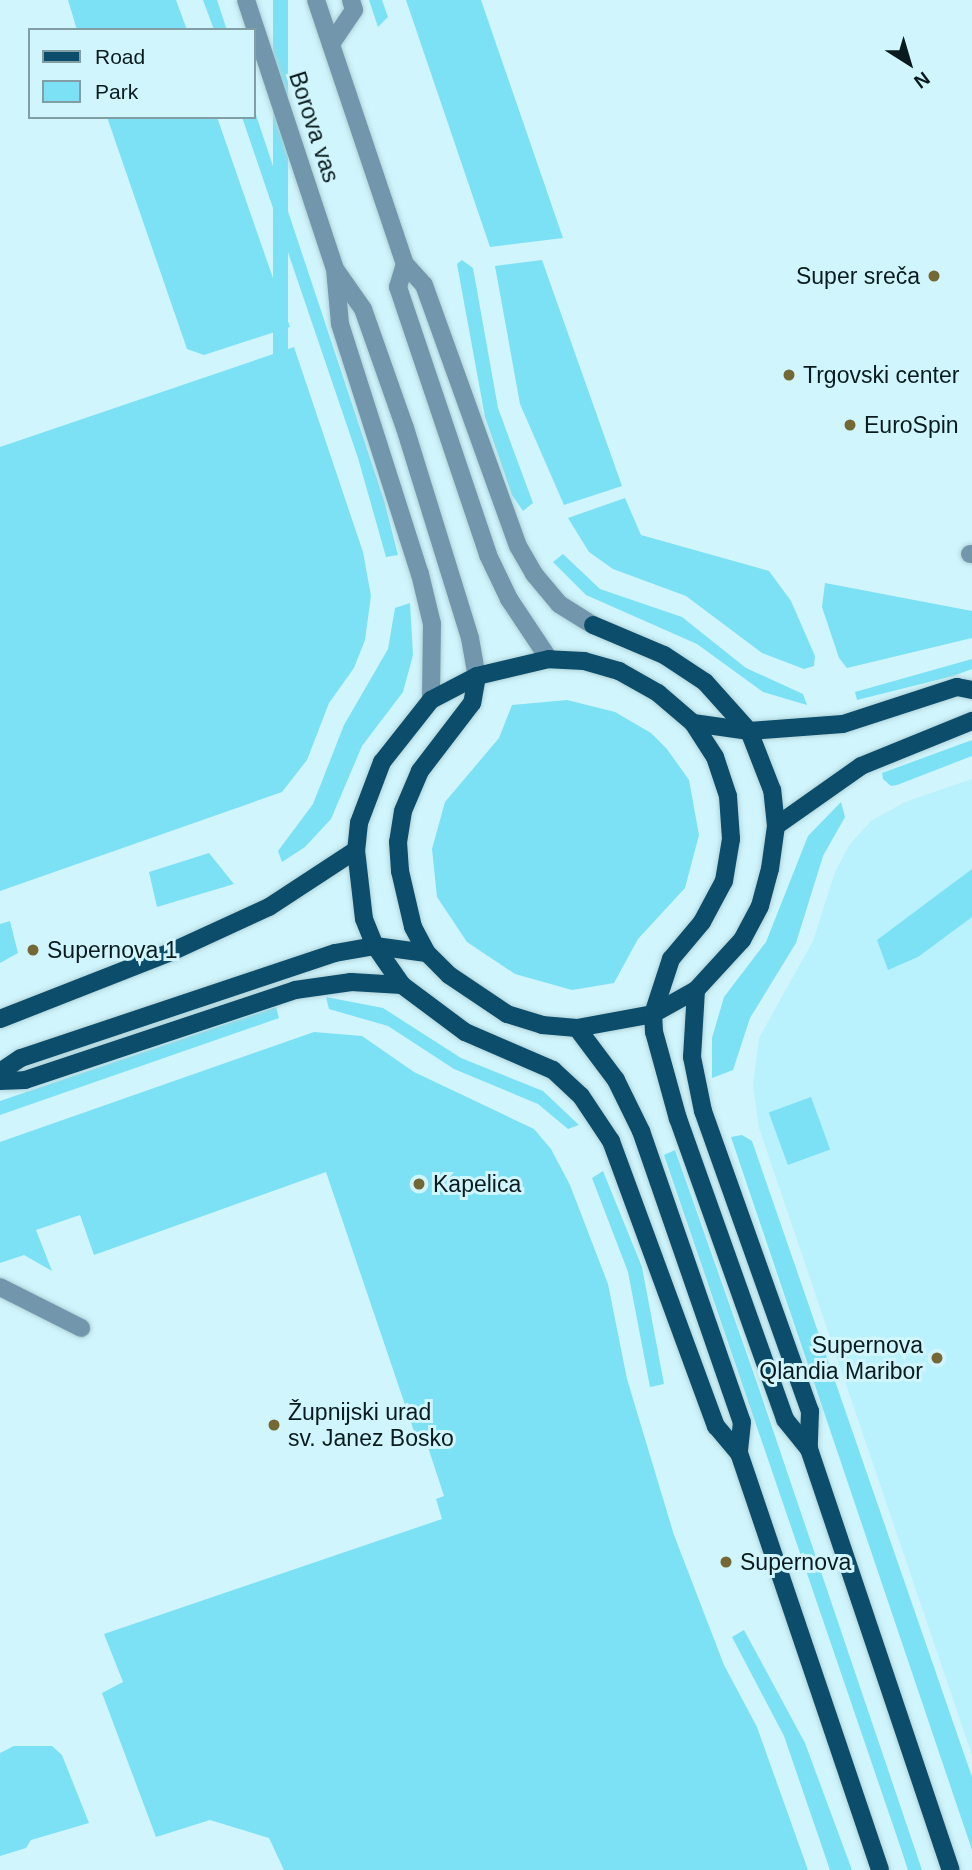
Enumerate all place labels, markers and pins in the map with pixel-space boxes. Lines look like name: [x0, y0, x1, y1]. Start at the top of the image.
place label: Super sreča: [796, 262, 920, 290]
marker: Super sreča: [926, 268, 942, 284]
place label: Trgovski center: [803, 361, 959, 389]
marker: Trgovski center: [781, 367, 797, 383]
place label: EuroSpin: [864, 411, 959, 439]
marker: EuroSpin: [842, 417, 858, 433]
place label: Supernova 1: [47, 936, 177, 964]
marker: Supernova 1: [25, 942, 41, 958]
place label: Kapelica: [433, 1170, 521, 1198]
marker: Kapelica: [411, 1176, 427, 1192]
place label: Supernova Qlandia Maribor: [759, 1331, 923, 1385]
marker: Supernova Qlandia Maribor: [929, 1350, 945, 1366]
place label: Župnijski urad sv. Janez Bosko: [288, 1398, 454, 1452]
marker: Župnijski urad sv. Janez Bosko: [266, 1417, 282, 1433]
place label: Supernova: [740, 1548, 851, 1576]
marker: Supernova: [718, 1554, 734, 1570]

